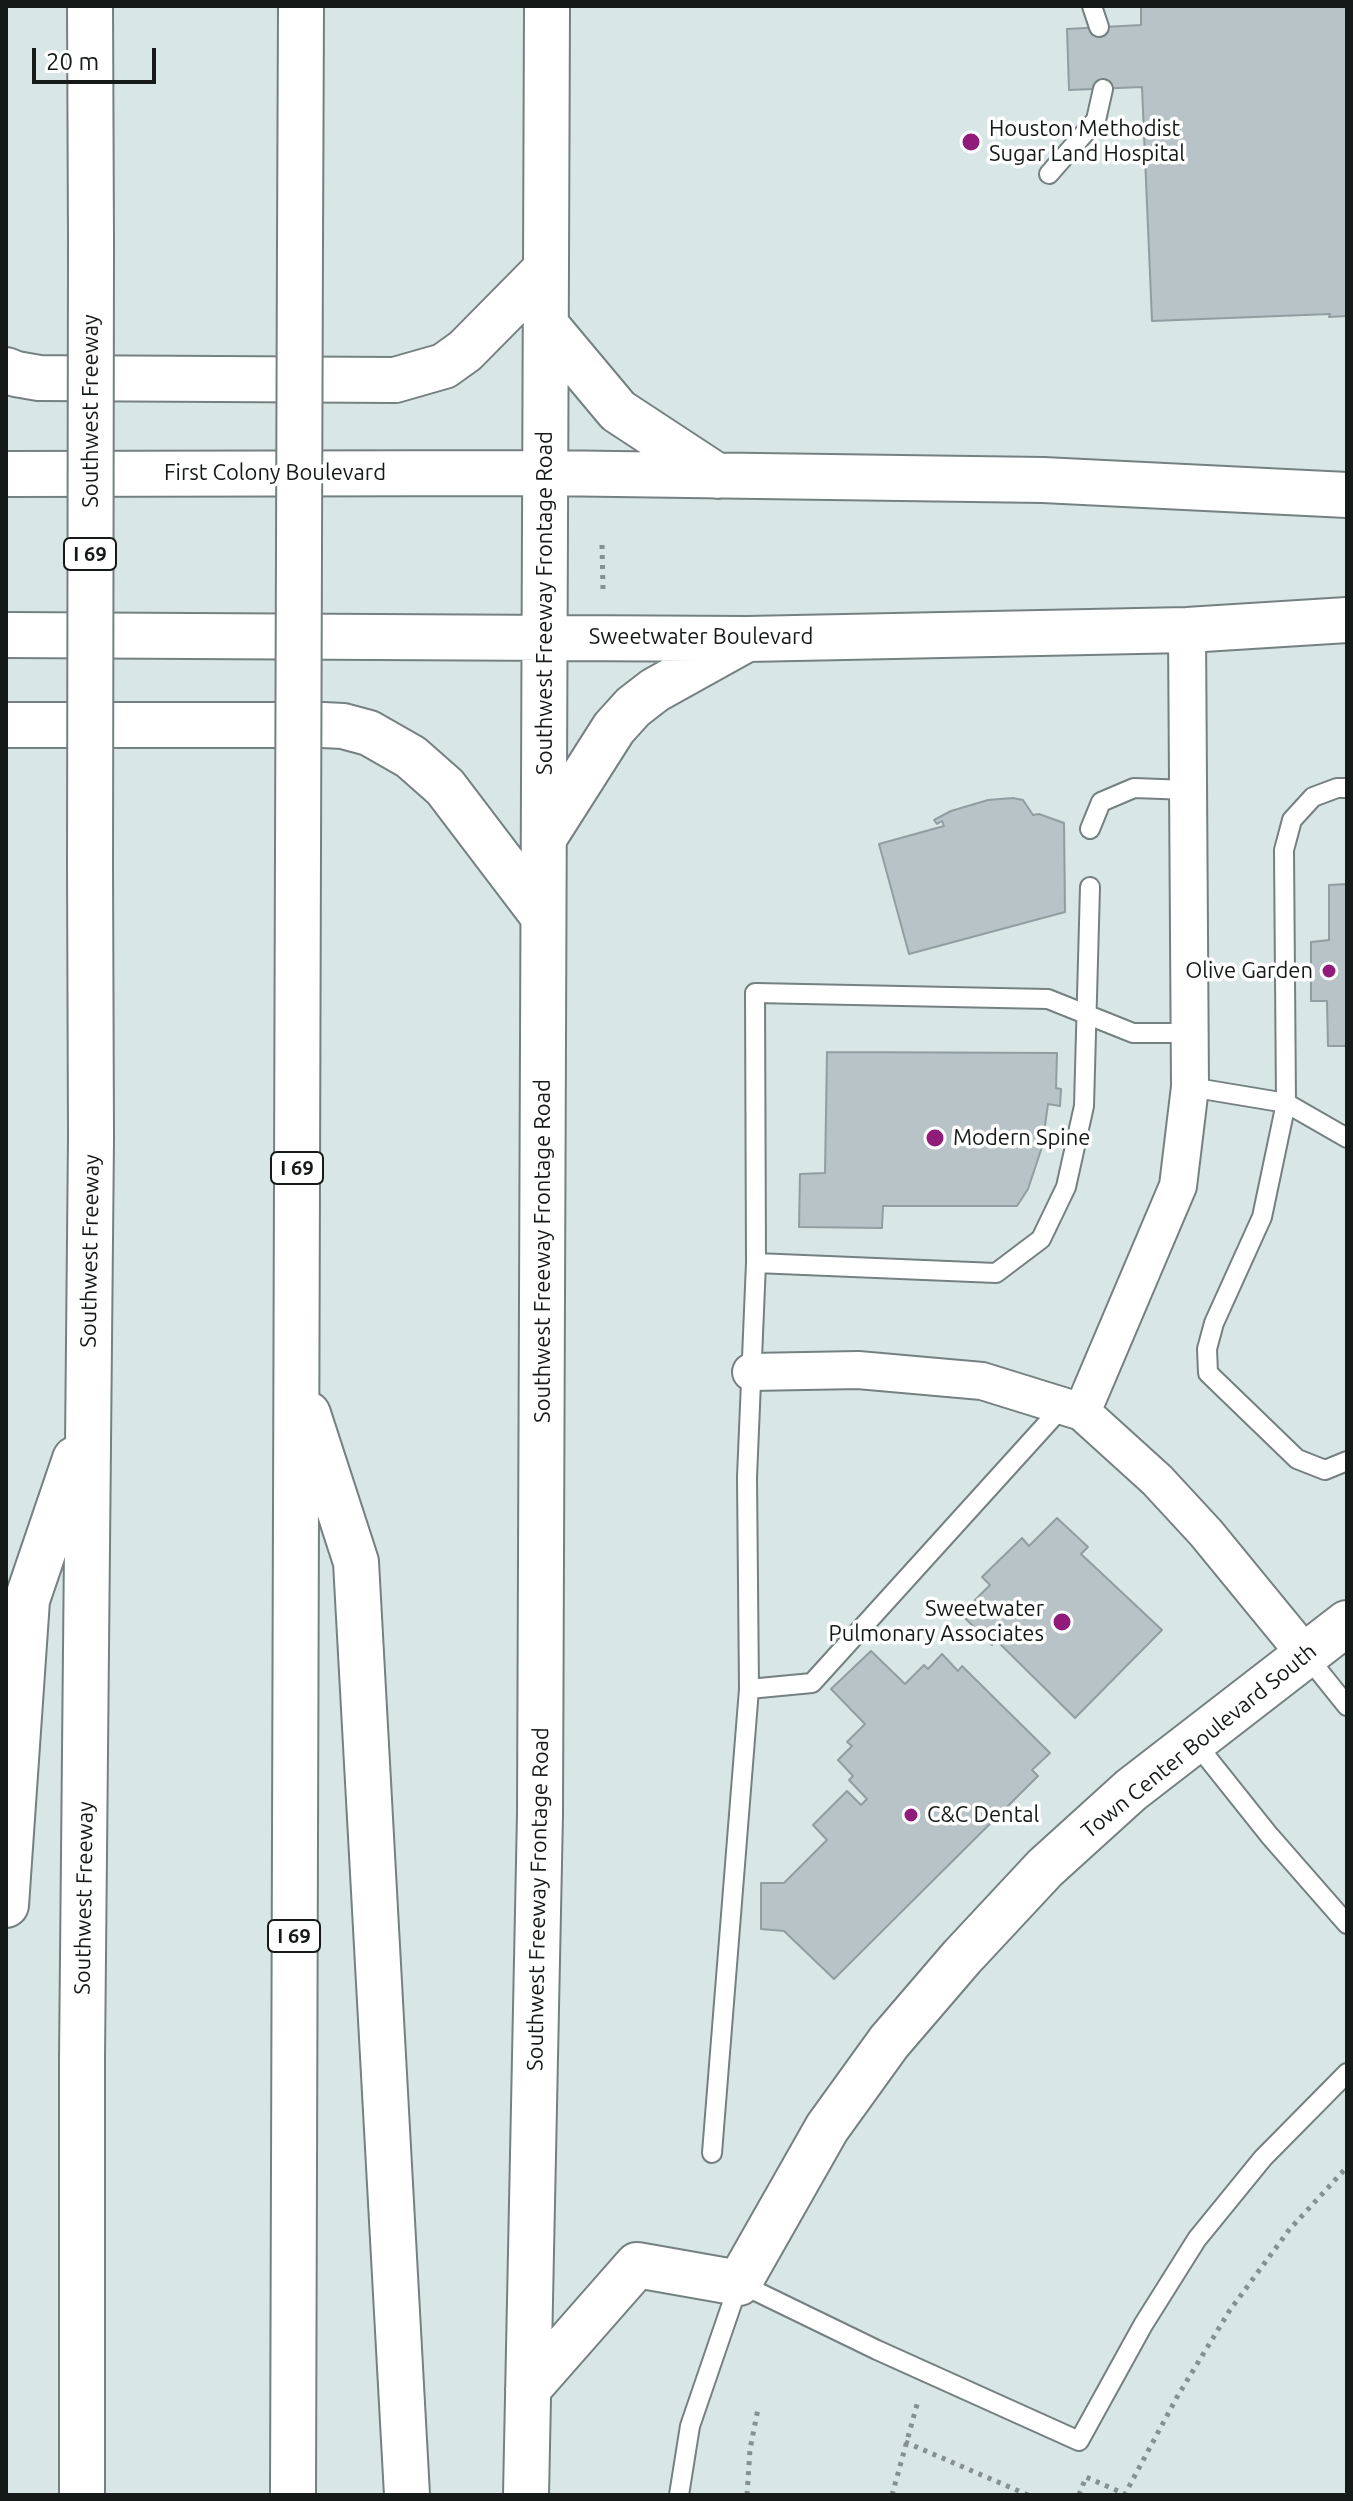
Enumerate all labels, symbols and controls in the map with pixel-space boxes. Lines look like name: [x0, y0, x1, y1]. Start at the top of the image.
scale bar: [36, 32, 160, 82]
text: 20 m: [46, 48, 99, 75]
place label: Houston Methodist Sugar Land Hospital: [989, 116, 1185, 168]
marker: Houston Methodist Sugar Land Hospital: [960, 131, 982, 153]
street label: Southwest Freeway: [78, 314, 104, 508]
street label: Southwest Freeway Frontage Road: [532, 431, 558, 775]
street label: First Colony Boulevard: [164, 460, 386, 486]
road number: I 69: [64, 538, 116, 570]
street label: Sweetwater Boulevard: [589, 624, 813, 650]
place label: Olive Garden: [1185, 958, 1313, 984]
marker: Olive Garden: [1320, 962, 1338, 980]
street label: Southwest Freeway Frontage Road: [530, 1079, 556, 1423]
place label: Modern Spine: [953, 1125, 1090, 1151]
marker: Modern Spine: [924, 1127, 946, 1149]
road number: I 69: [271, 1152, 323, 1184]
street label: Southwest Freeway: [75, 1154, 105, 1348]
place label: Sweetwater Pulmonary Associates: [829, 1596, 1044, 1648]
marker: Sweetwater Pulmonary Associates: [1051, 1611, 1073, 1633]
street label: Town Center Boulevard South: [1076, 1638, 1322, 1844]
street label: Southwest Freeway Frontage Road: [522, 1727, 554, 2071]
street label: Southwest Freeway: [69, 1801, 99, 1995]
place label: C&C Dental: [927, 1802, 1039, 1828]
marker: C&C Dental: [902, 1806, 920, 1824]
road number: I 69: [268, 1920, 320, 1952]

